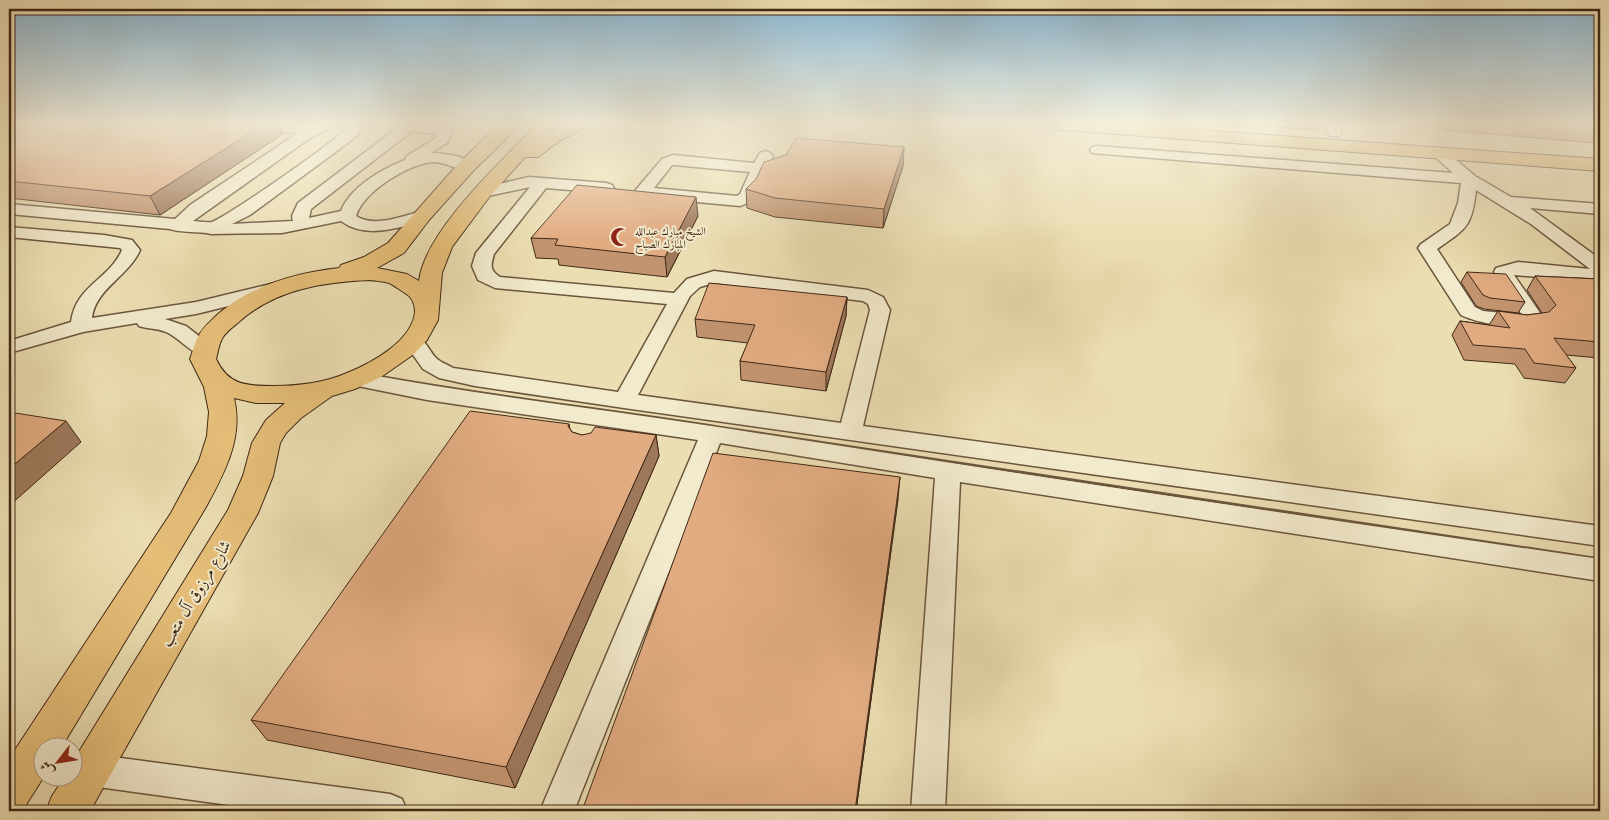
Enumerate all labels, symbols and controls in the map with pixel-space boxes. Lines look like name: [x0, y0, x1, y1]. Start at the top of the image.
place label: الشيخ مبارك عبدالله المبارك الصباح: [635, 224, 706, 255]
mosque icon: الشيخ مبارك عبدالله المبارك الصباح: [609, 226, 631, 248]
street label: شارع مرزوق آل متعب: [155, 536, 238, 652]
north arrow: [32, 738, 82, 788]
text: ش: [36, 758, 58, 779]

